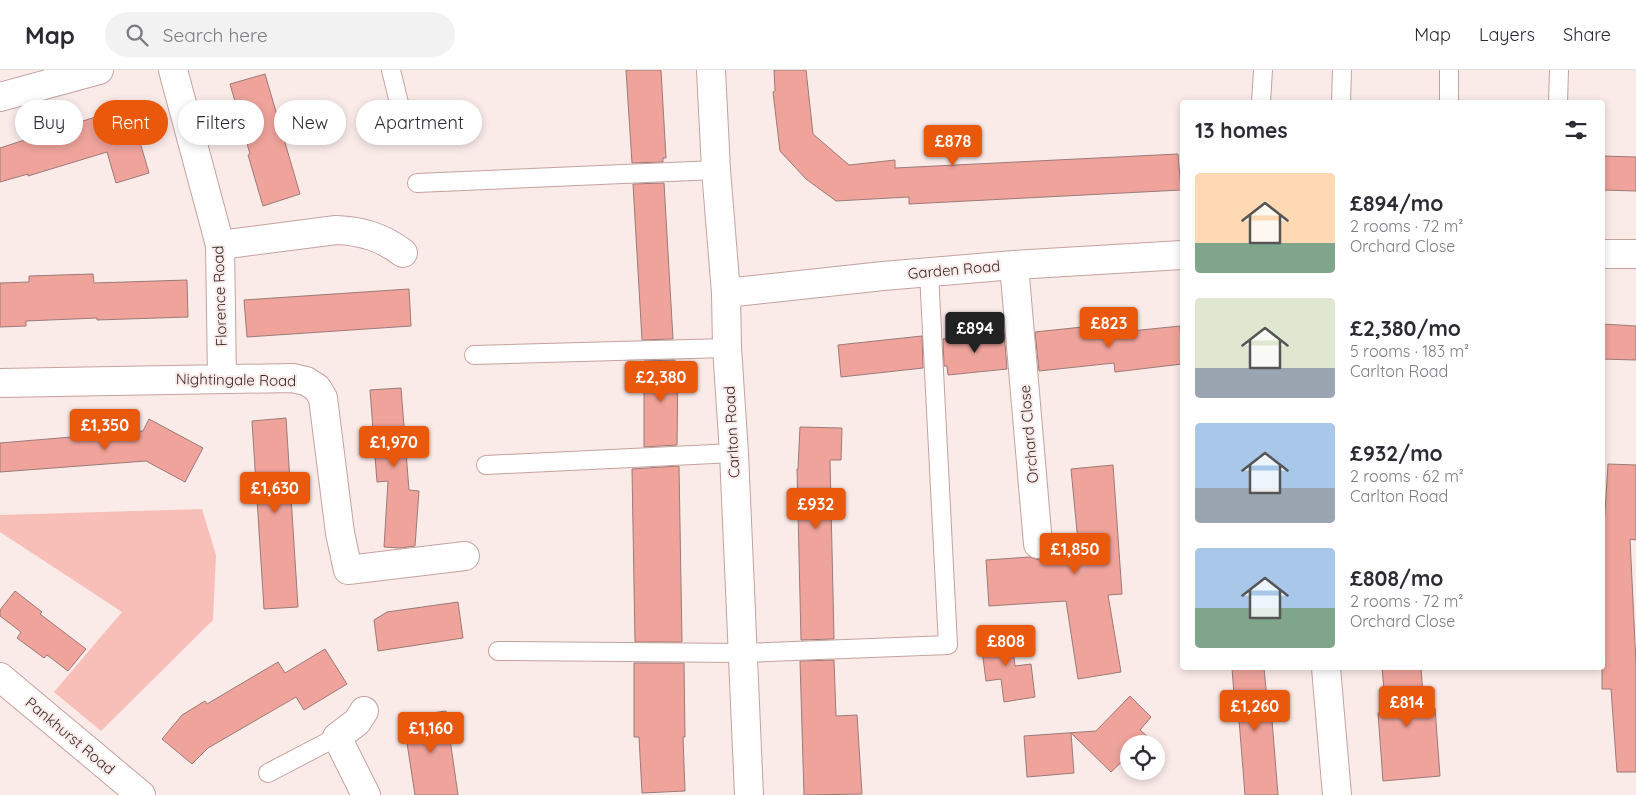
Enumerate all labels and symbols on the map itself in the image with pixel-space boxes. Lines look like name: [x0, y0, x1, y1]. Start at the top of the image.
pin: £878: [923, 124, 983, 167]
street label: Florence Road: [208, 245, 231, 347]
street label: Garden Road: [907, 256, 1001, 283]
pin: £823: [1079, 306, 1139, 349]
pin: £894: [945, 312, 1005, 354]
pin: £2,380: [620, 360, 702, 403]
street label: Nightingale Road: [176, 369, 296, 390]
street label: Orchard Close: [1015, 384, 1042, 484]
street label: Carlton Road: [720, 386, 743, 479]
pin: £1,350: [64, 408, 146, 451]
pin: £1,970: [353, 426, 435, 468]
pin: £1,630: [234, 472, 316, 514]
pin: £932: [786, 488, 846, 530]
pin: £1,850: [1034, 532, 1116, 575]
pin: £808: [976, 624, 1036, 667]
pin: £814: [1377, 686, 1437, 728]
pin: £1,260: [1214, 690, 1296, 732]
street label: Pankhurst Road: [22, 693, 119, 779]
pin: £1,160: [390, 712, 472, 754]

